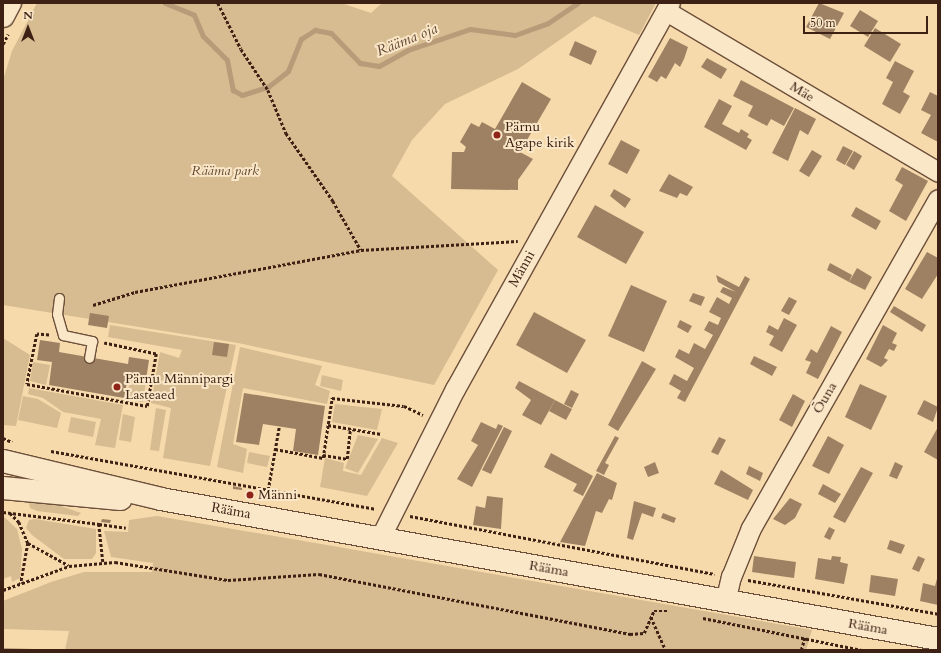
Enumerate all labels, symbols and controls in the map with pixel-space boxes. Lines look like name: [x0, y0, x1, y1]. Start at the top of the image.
north arrow: [8, 8, 48, 48]
text: N: [23, 8, 33, 23]
scale bar: [805, 8, 930, 34]
text: 50 m: [810, 15, 836, 31]
water label: Rääma oja: [374, 20, 440, 60]
street label: Mäe: [787, 78, 817, 106]
place label: Pärnu Agape kirik: [505, 119, 574, 152]
marker: Pärnu Agape kirik: [492, 130, 502, 140]
park label: Rääma park: [191, 163, 259, 179]
street label: Männi: [505, 248, 539, 290]
place label: Pärnu Männipargi Lasteaed: [125, 371, 234, 404]
street label: Õuna: [809, 379, 841, 417]
marker: Pärnu Männipargi Lasteaed: [112, 382, 122, 392]
place label: Männi: [258, 487, 297, 503]
marker: Männi: [245, 490, 255, 500]
street label: Rääma: [210, 499, 252, 523]
street label: Rääma: [528, 557, 570, 581]
street label: Rääma: [847, 615, 889, 639]

